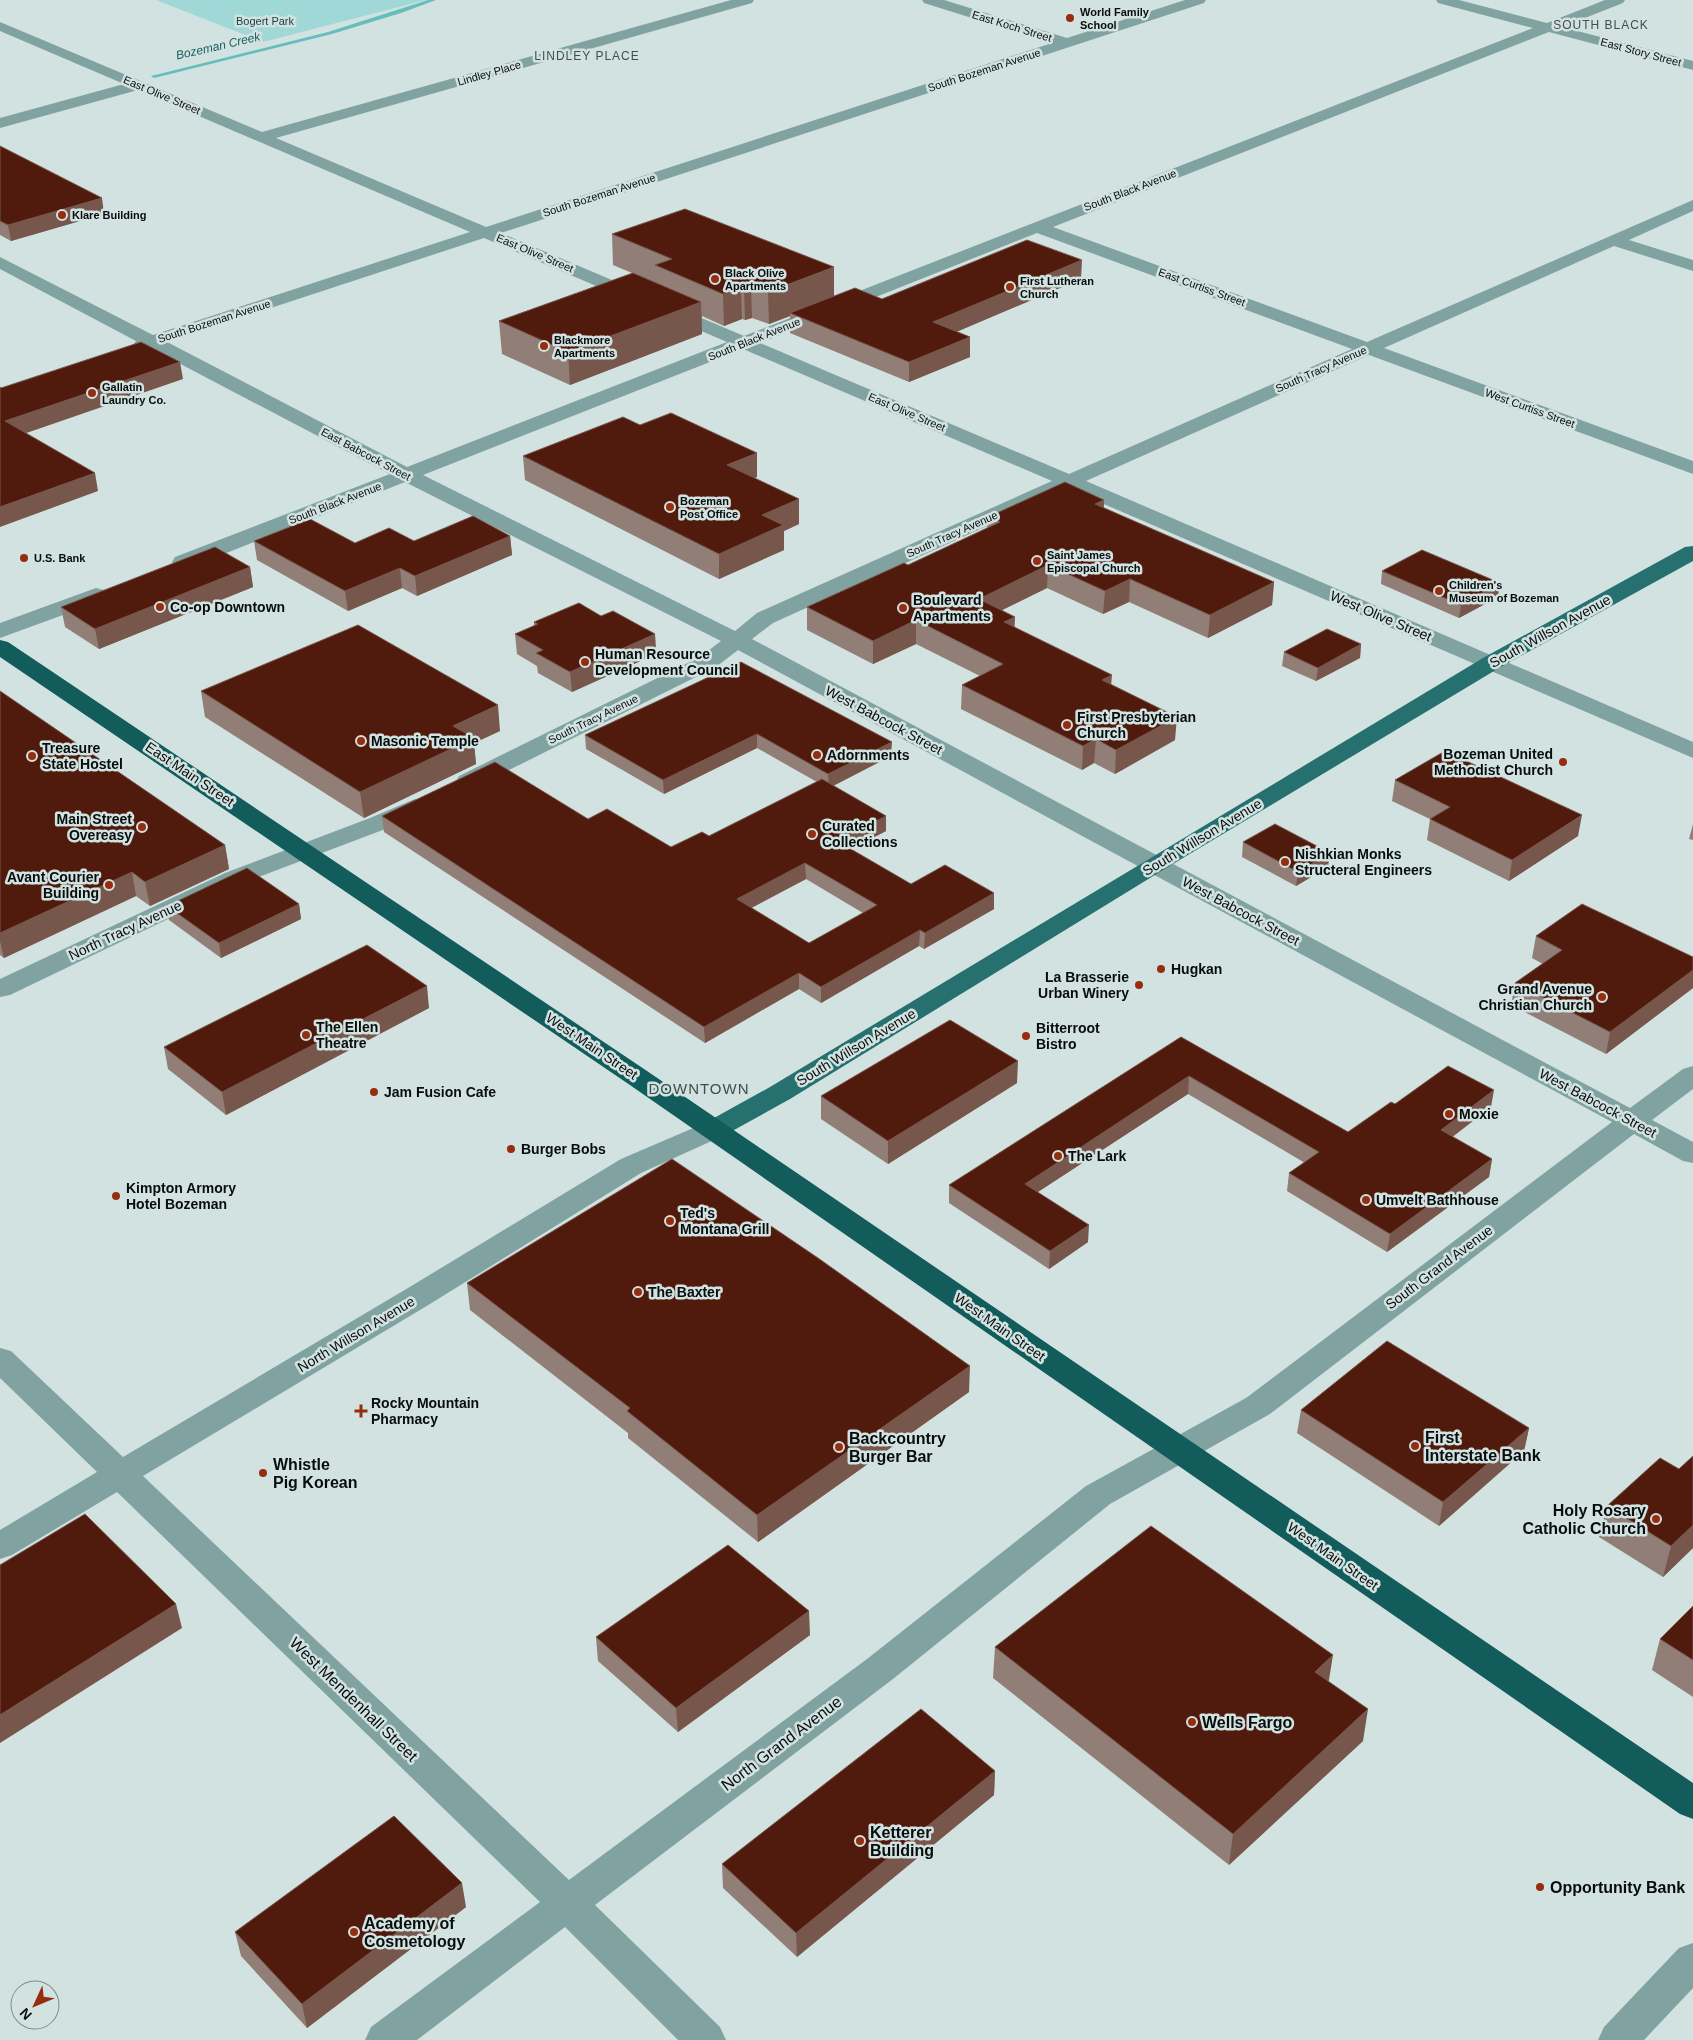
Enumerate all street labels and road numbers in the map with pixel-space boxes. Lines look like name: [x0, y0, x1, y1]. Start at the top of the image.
street label: East Koch Street: [971, 8, 1053, 44]
street label: East Story Street: [1599, 35, 1683, 69]
street label: South Bozeman Avenue: [926, 46, 1042, 94]
street label: Lindley Place: [456, 58, 522, 88]
street label: East Olive Street: [122, 73, 202, 117]
street label: South Black Avenue: [1082, 167, 1178, 213]
street label: South Bozeman Avenue: [541, 171, 657, 219]
street label: East Olive Street: [495, 231, 575, 275]
street label: East Curtiss Street: [1157, 266, 1247, 308]
street label: South Bozeman Avenue: [156, 297, 272, 345]
street label: South Black Avenue: [706, 315, 802, 363]
street label: South Tracy Avenue: [1274, 344, 1368, 394]
street label: West Curtiss Street: [1484, 386, 1576, 430]
street label: East Olive Street: [867, 390, 947, 434]
street label: East Babcock Street: [319, 425, 413, 483]
street label: South Black Avenue: [287, 480, 383, 526]
street label: South Tracy Avenue: [905, 509, 999, 559]
street label: West Olive Street: [1328, 587, 1434, 645]
street label: South Willson Avenue: [1487, 591, 1614, 671]
street label: West Babcock Street: [823, 682, 945, 758]
street label: South Tracy Avenue: [546, 692, 640, 746]
street label: East Main Street: [143, 738, 237, 810]
street label: South Willson Avenue: [1140, 795, 1265, 879]
street label: West Babcock Street: [1180, 873, 1302, 949]
street label: North Tracy Avenue: [66, 897, 184, 963]
street label: South Willson Avenue: [794, 1005, 919, 1089]
street label: West Main Street: [543, 1009, 641, 1083]
street label: West Babcock Street: [1537, 1065, 1659, 1141]
street label: South Grand Avenue: [1382, 1221, 1496, 1312]
street label: West Main Street: [952, 1290, 1049, 1364]
street label: North Willson Avenue: [295, 1293, 418, 1375]
street label: West Main Street: [1285, 1519, 1382, 1593]
street label: West Mendenhall Street: [286, 1634, 421, 1765]
street label: North Grand Avenue: [718, 1693, 845, 1794]

